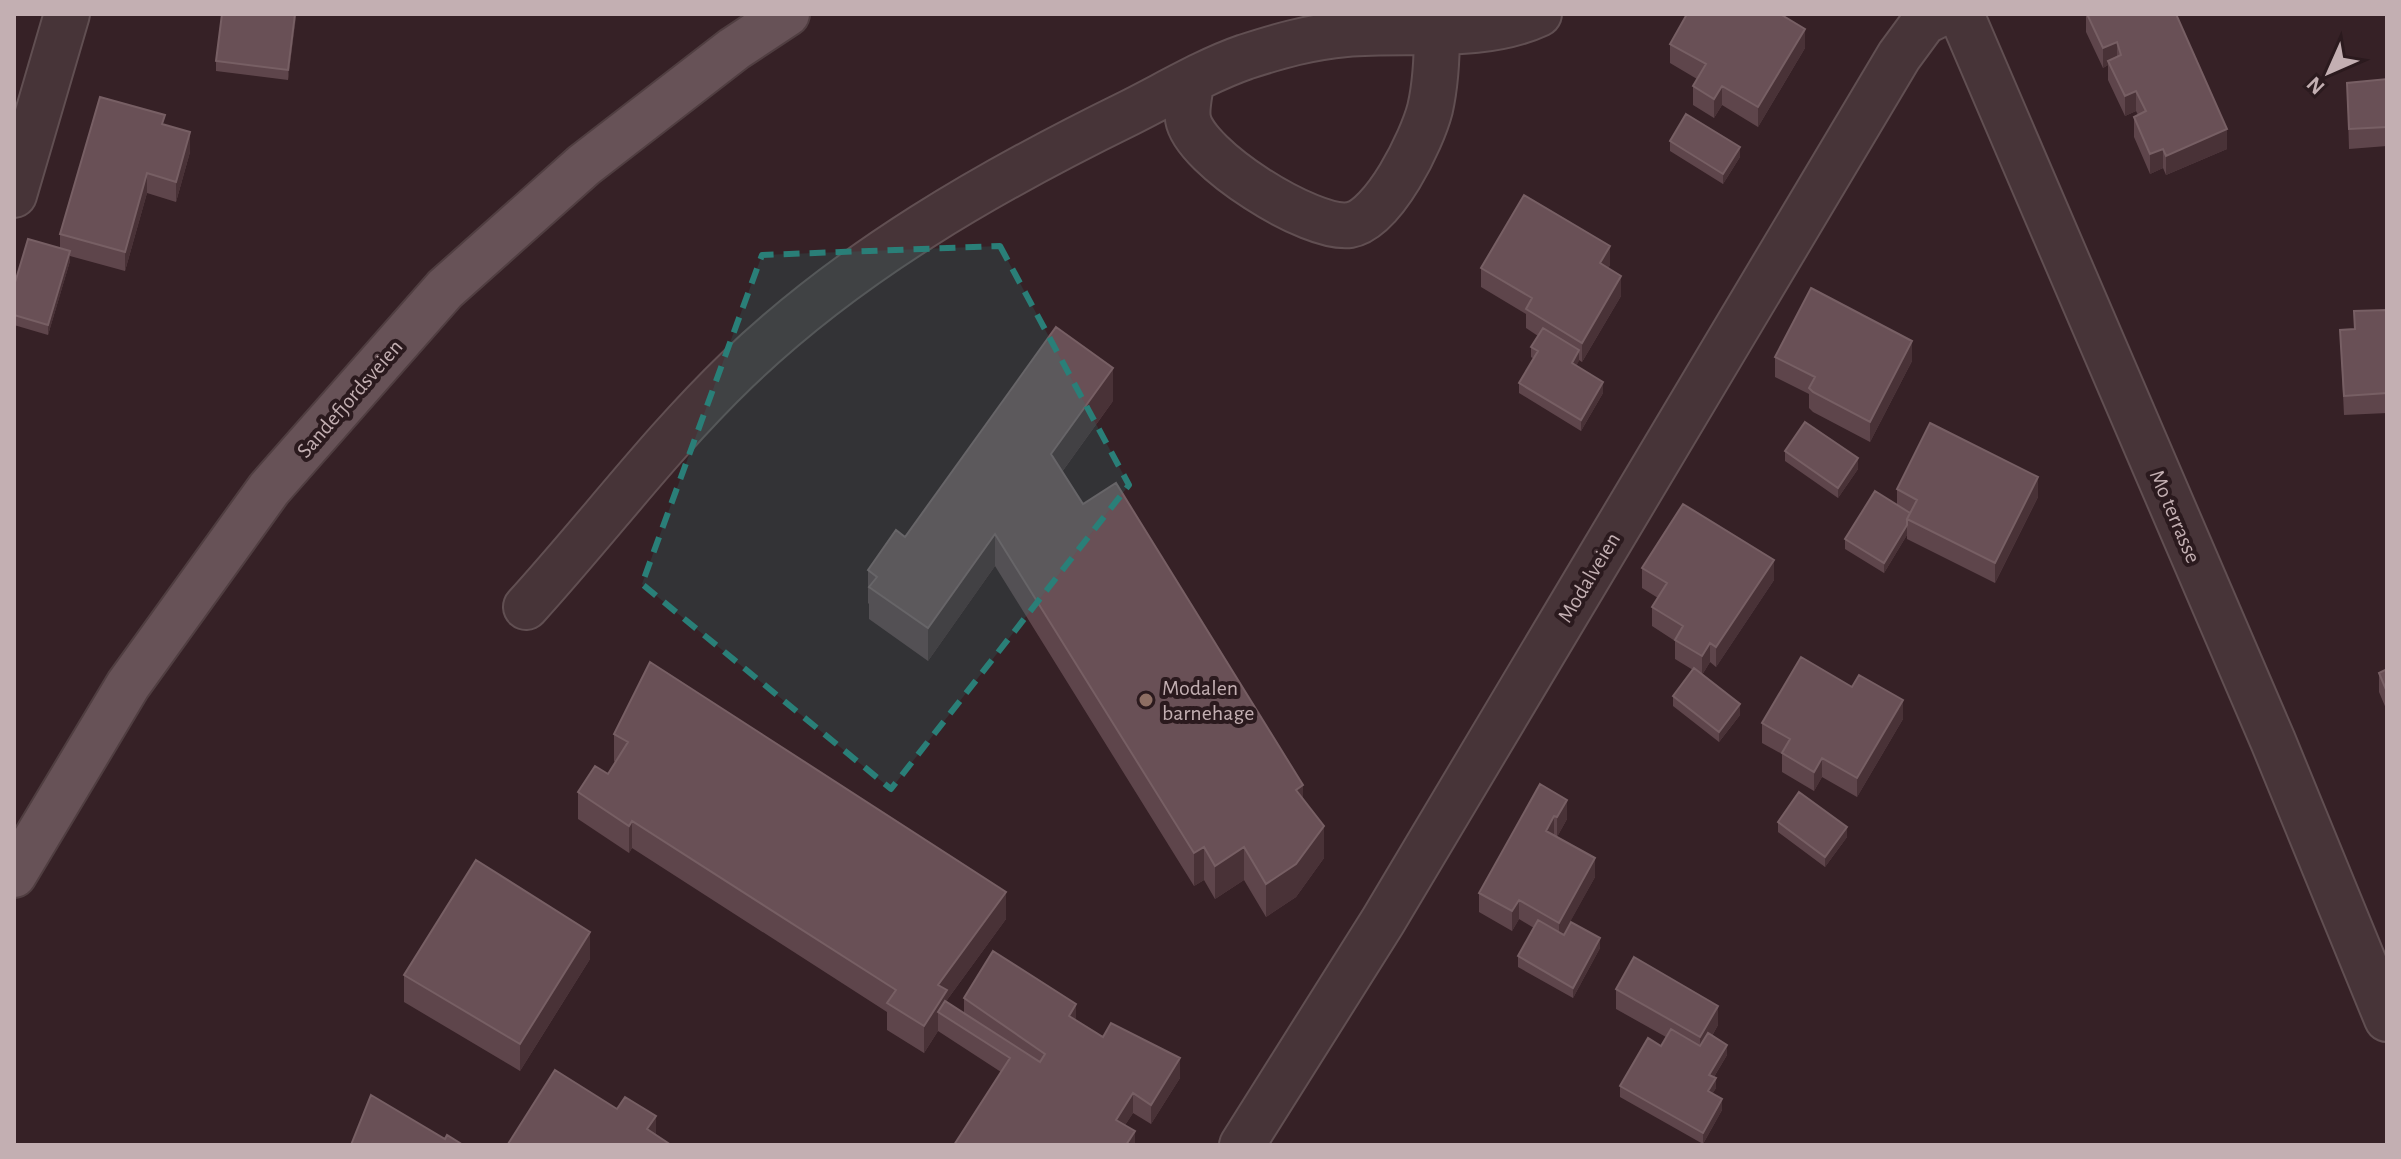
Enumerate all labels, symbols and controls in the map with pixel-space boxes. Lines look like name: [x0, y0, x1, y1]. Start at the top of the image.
north arrow: [2289, 32, 2369, 112]
text: N: [2302, 72, 2329, 99]
street label: Sandefjordsveien: [293, 335, 407, 463]
street label: Mo terrasse: [2146, 467, 2205, 566]
street label: Modalveien: [1554, 529, 1624, 626]
place label: Modalen barnehage: [1162, 677, 1254, 724]
marker: Modalen barnehage: [1137, 691, 1155, 709]

